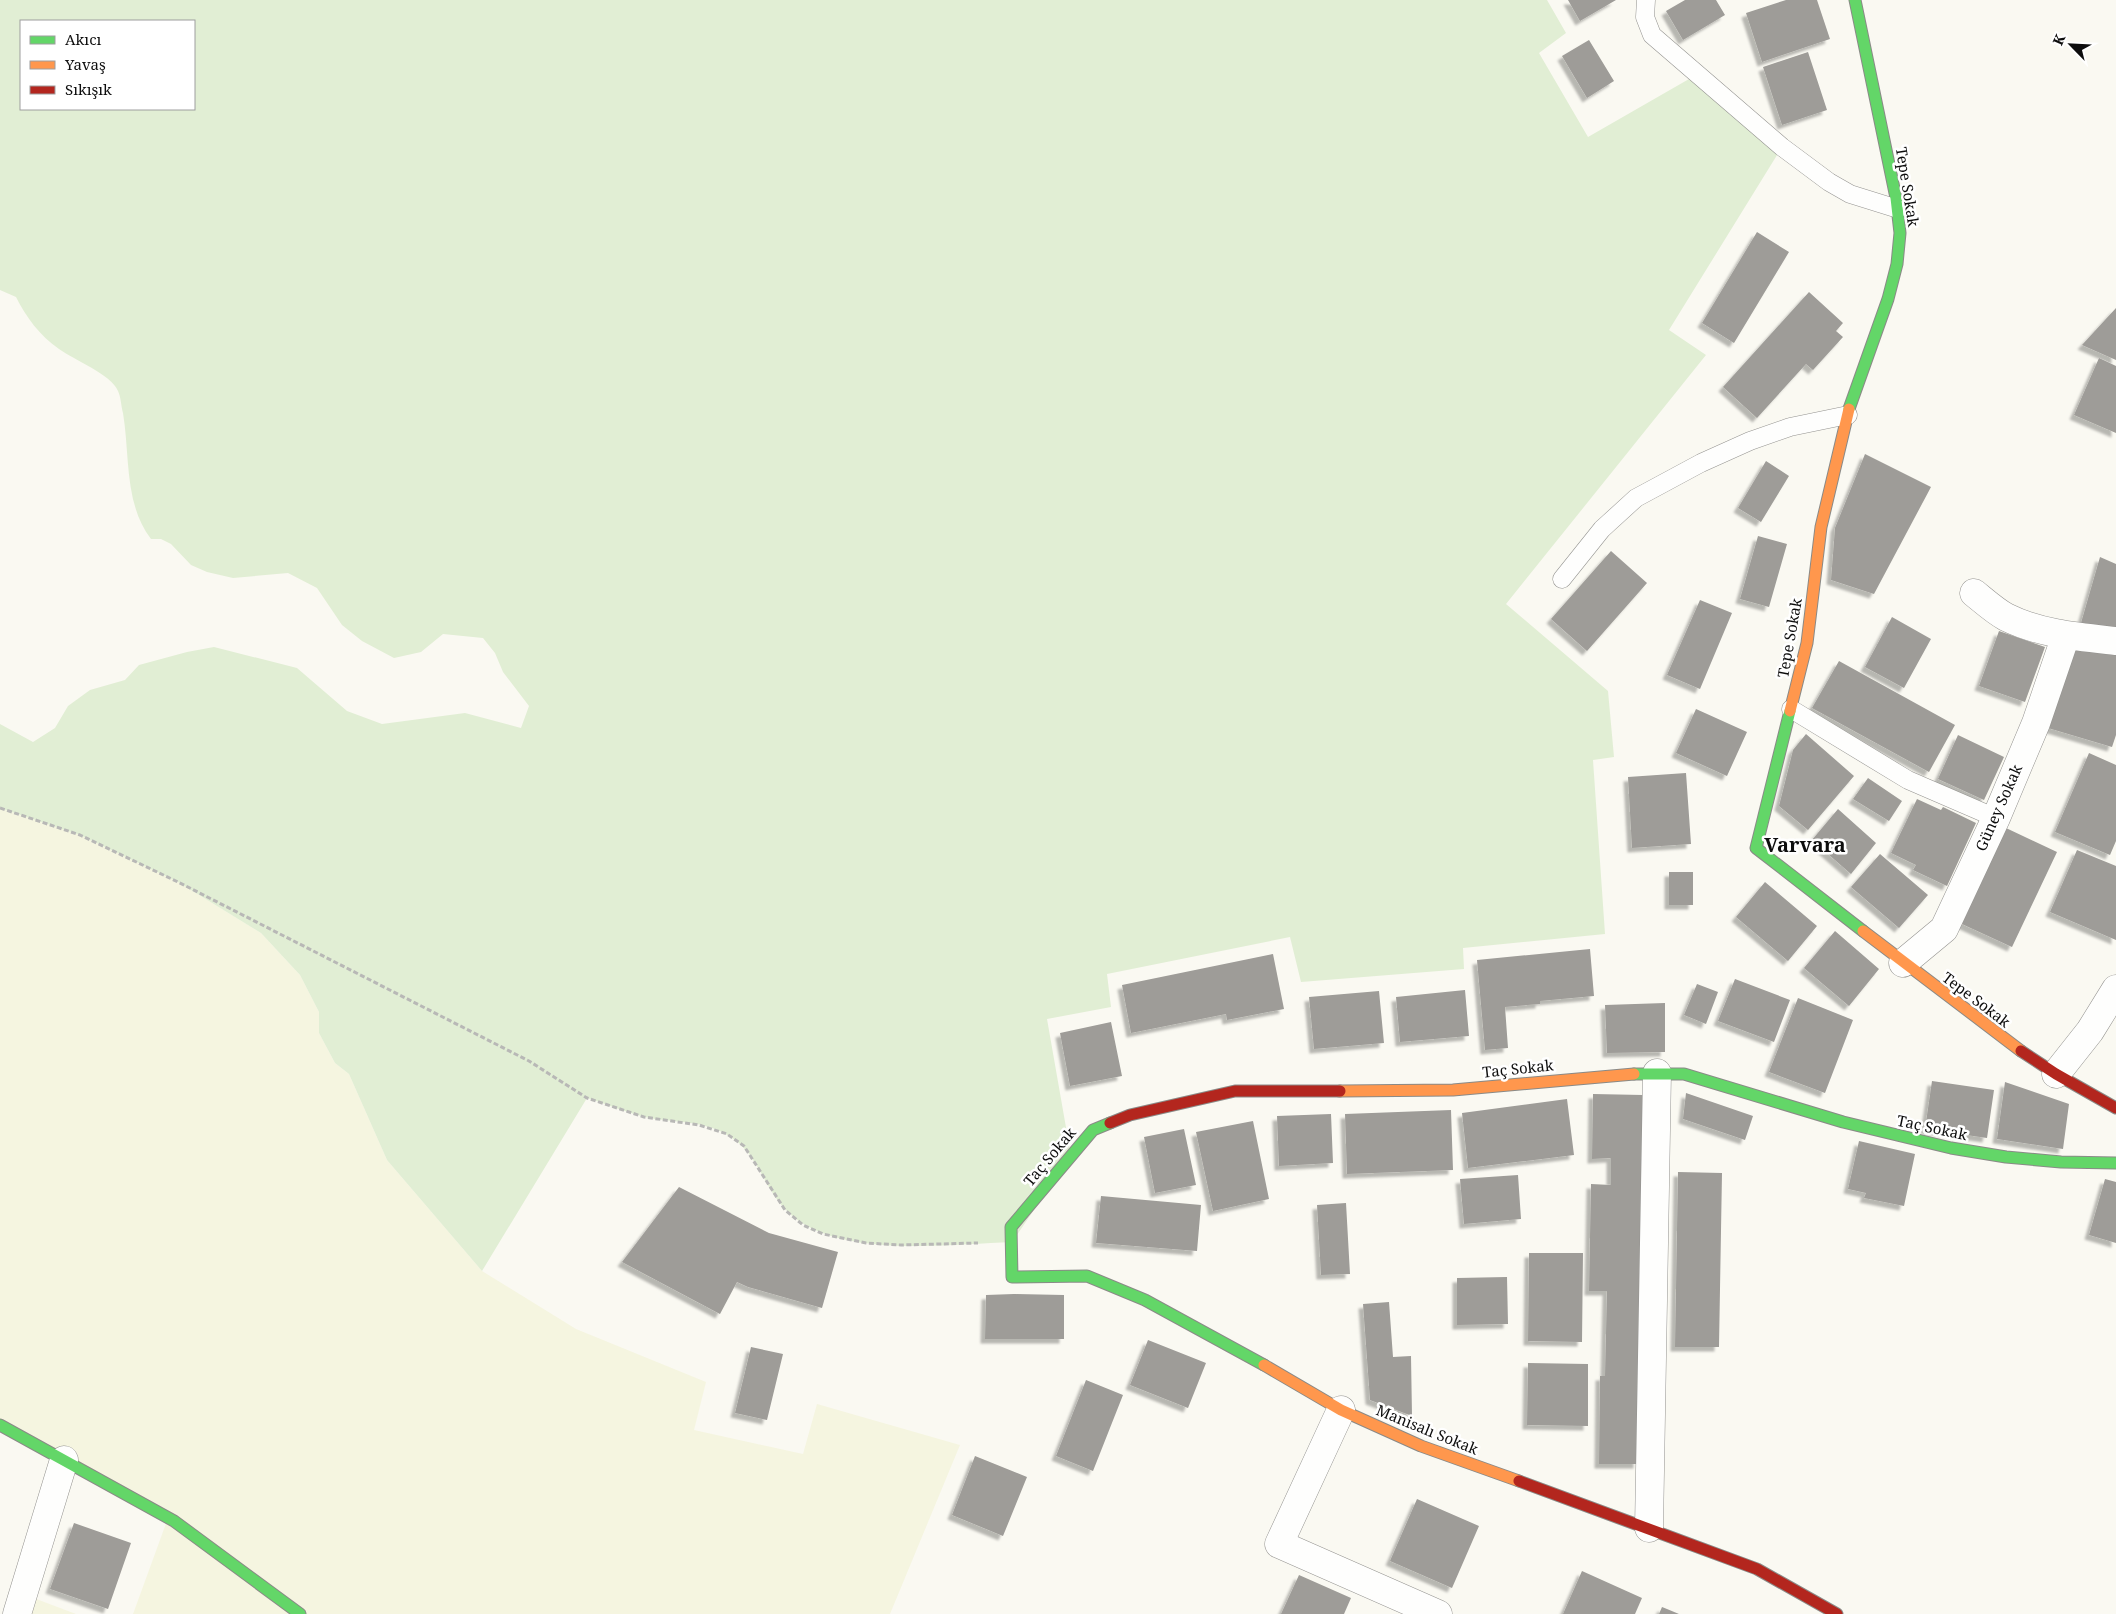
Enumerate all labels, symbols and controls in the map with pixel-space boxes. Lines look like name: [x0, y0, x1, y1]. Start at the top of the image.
legend: [20, 20, 195, 110]
north arrow: [2046, 20, 2096, 70]
text: Akıcı: [65, 29, 102, 49]
text: K: [2048, 30, 2070, 48]
text: Yavaş: [64, 54, 106, 74]
text: Sıkışık: [65, 79, 112, 99]
street label: Tepe Sokak: [1892, 146, 1924, 228]
street label: Tepe Sokak: [1772, 596, 1806, 679]
street label: Güney Sokak: [1970, 761, 2026, 854]
district label: Varvara: [1764, 831, 1846, 858]
street label: Tepe Sokak: [1938, 967, 2015, 1032]
street label: Taç Sokak: [1481, 1054, 1555, 1082]
street label: Taç Sokak: [1895, 1110, 1969, 1144]
street label: Taç Sokak: [1019, 1122, 1080, 1190]
street label: Manisalı Sokak: [1373, 1400, 1482, 1459]

